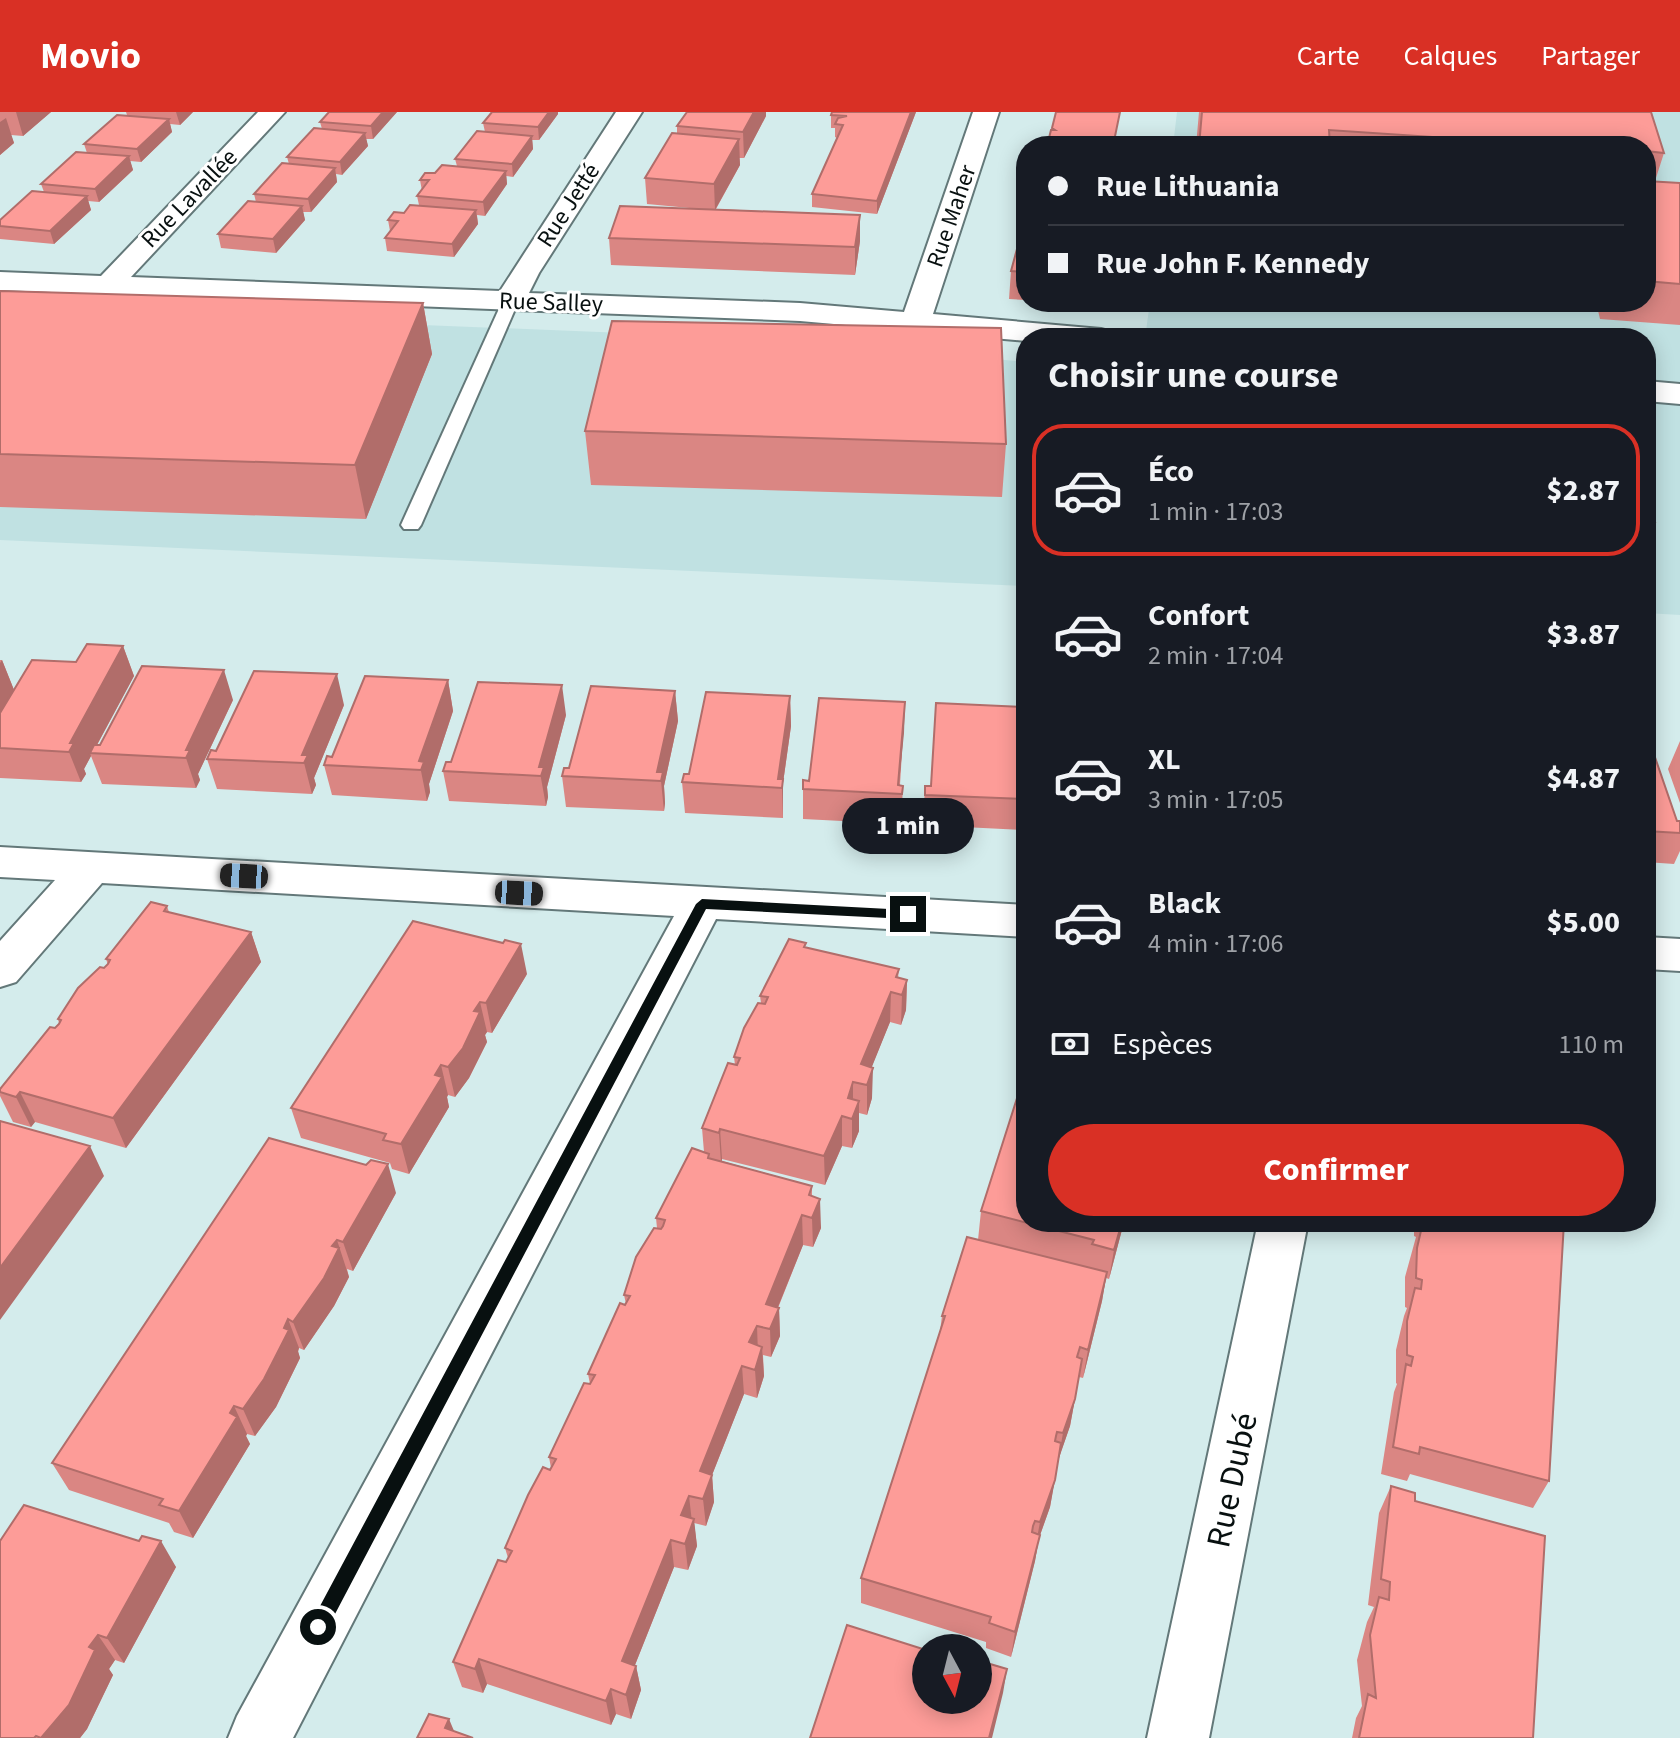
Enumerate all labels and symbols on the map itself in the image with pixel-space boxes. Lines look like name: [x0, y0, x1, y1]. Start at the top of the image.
street label: Rue Lavallée: [133, 141, 246, 256]
street label: Rue Jetté: [528, 156, 609, 254]
street label: Rue Maher: [918, 160, 986, 272]
street label: Rue Salley: [498, 283, 603, 322]
callout: 1 min: [842, 798, 974, 854]
car: [219, 863, 269, 889]
car: [494, 880, 544, 906]
route end: [890, 896, 926, 932]
street label: Rue Dubé: [1194, 1408, 1271, 1552]
route start: [300, 1609, 336, 1645]
north arrow: [912, 1634, 992, 1714]

